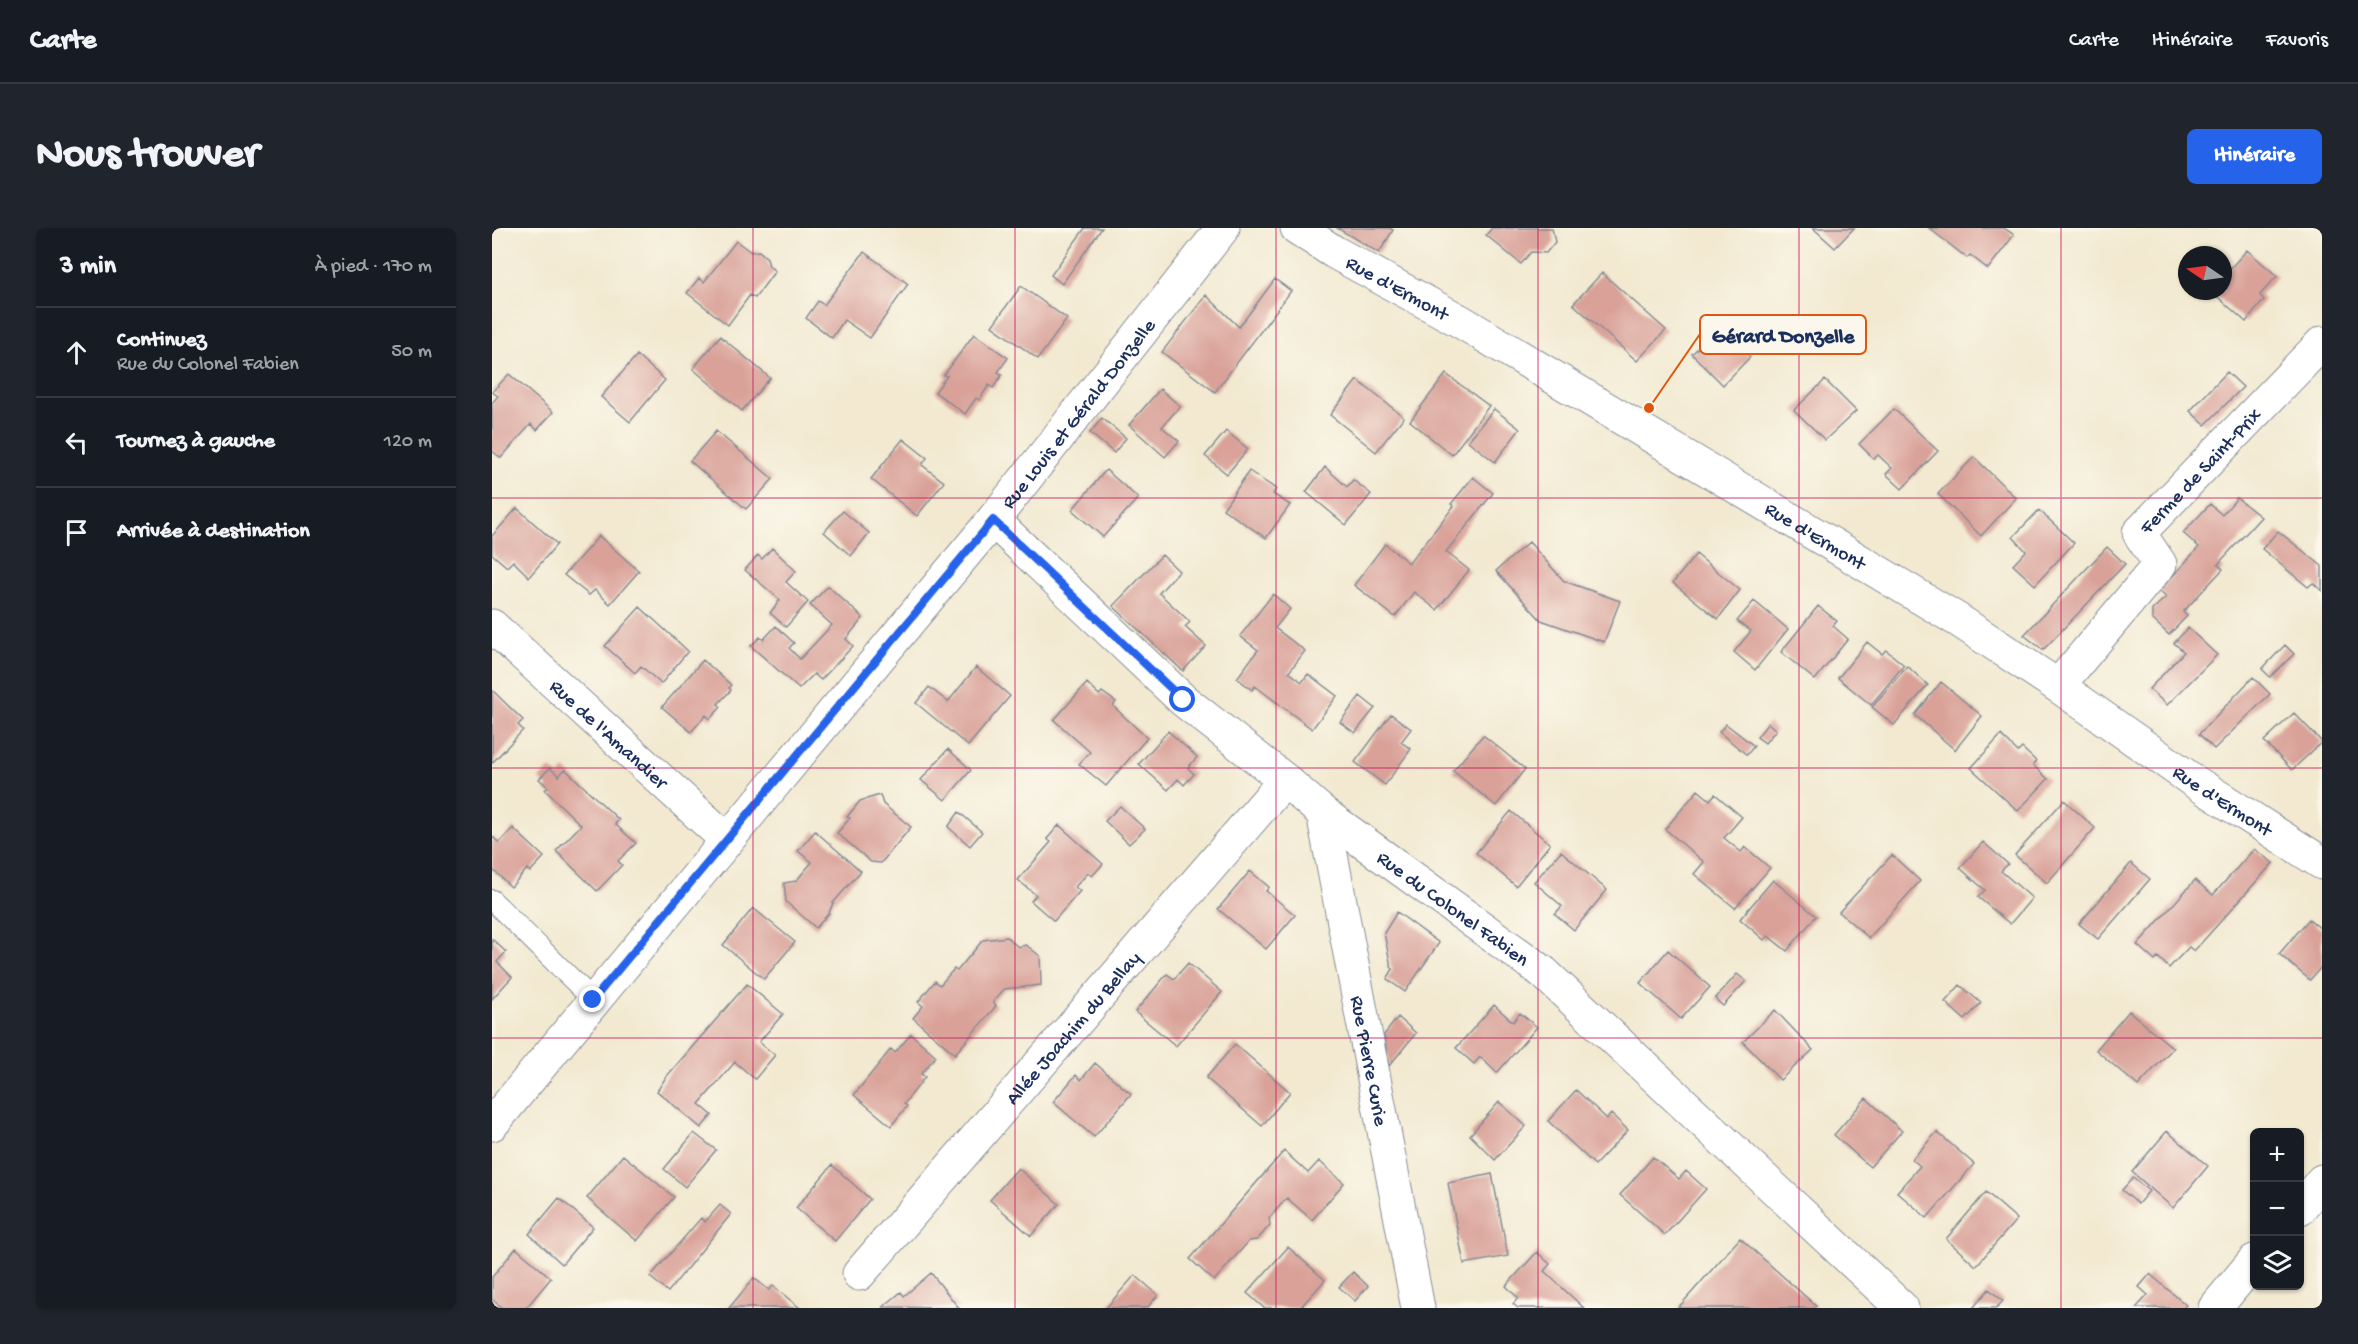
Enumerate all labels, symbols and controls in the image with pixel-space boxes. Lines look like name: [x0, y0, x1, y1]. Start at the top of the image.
text: Carte: [30, 25, 97, 58]
text: Carte: [2069, 29, 2119, 54]
text: Itinéraire: [2152, 29, 2233, 54]
text: Favoris: [2266, 29, 2328, 54]
button: Itinéraire: [2187, 129, 2322, 184]
text: Nous trouver: [36, 132, 259, 181]
north arrow: [2178, 246, 2232, 300]
text: 3 min: [60, 252, 116, 283]
street label: Rue d'Ermont: [1341, 253, 1453, 328]
text: À pied · 170 m: [315, 256, 432, 279]
street label: Rue Louis et Gérald Donzelle: [998, 315, 1162, 515]
callout: Gérard Donzelle: [1700, 315, 1866, 354]
text: Gérard Donzelle: [1712, 326, 1855, 351]
text: Continuez: [117, 328, 206, 354]
icon: ahead: [60, 336, 93, 369]
text: 50 m: [391, 341, 432, 364]
text: Rue du Colonel Fabien: [117, 354, 299, 377]
street label: Ferme de Saint-Prix: [2136, 404, 2268, 541]
icon: left: [60, 426, 93, 459]
text: Tournez à gauche: [117, 429, 275, 455]
text: 120 m: [384, 431, 432, 454]
street label: Rue d'Ermont: [1760, 499, 1870, 578]
icon: arrive: [60, 516, 93, 549]
text: Arrivée à destination: [117, 519, 310, 545]
street label: Rue de l'Amandier: [544, 676, 672, 796]
route start: [1169, 686, 1195, 712]
street label: Rue d'Ermont: [2167, 762, 2277, 844]
street label: Rue du Colonel Fabien: [1371, 848, 1533, 973]
street label: Allée Joachim du Bellay: [1002, 948, 1147, 1111]
route end: [579, 986, 605, 1012]
street label: Rue Pierre Curie: [1343, 994, 1391, 1129]
map controls: [2250, 1128, 2304, 1290]
button: +: [2250, 1128, 2304, 1182]
button: −: [2250, 1182, 2304, 1236]
button: layers: [2250, 1236, 2304, 1290]

